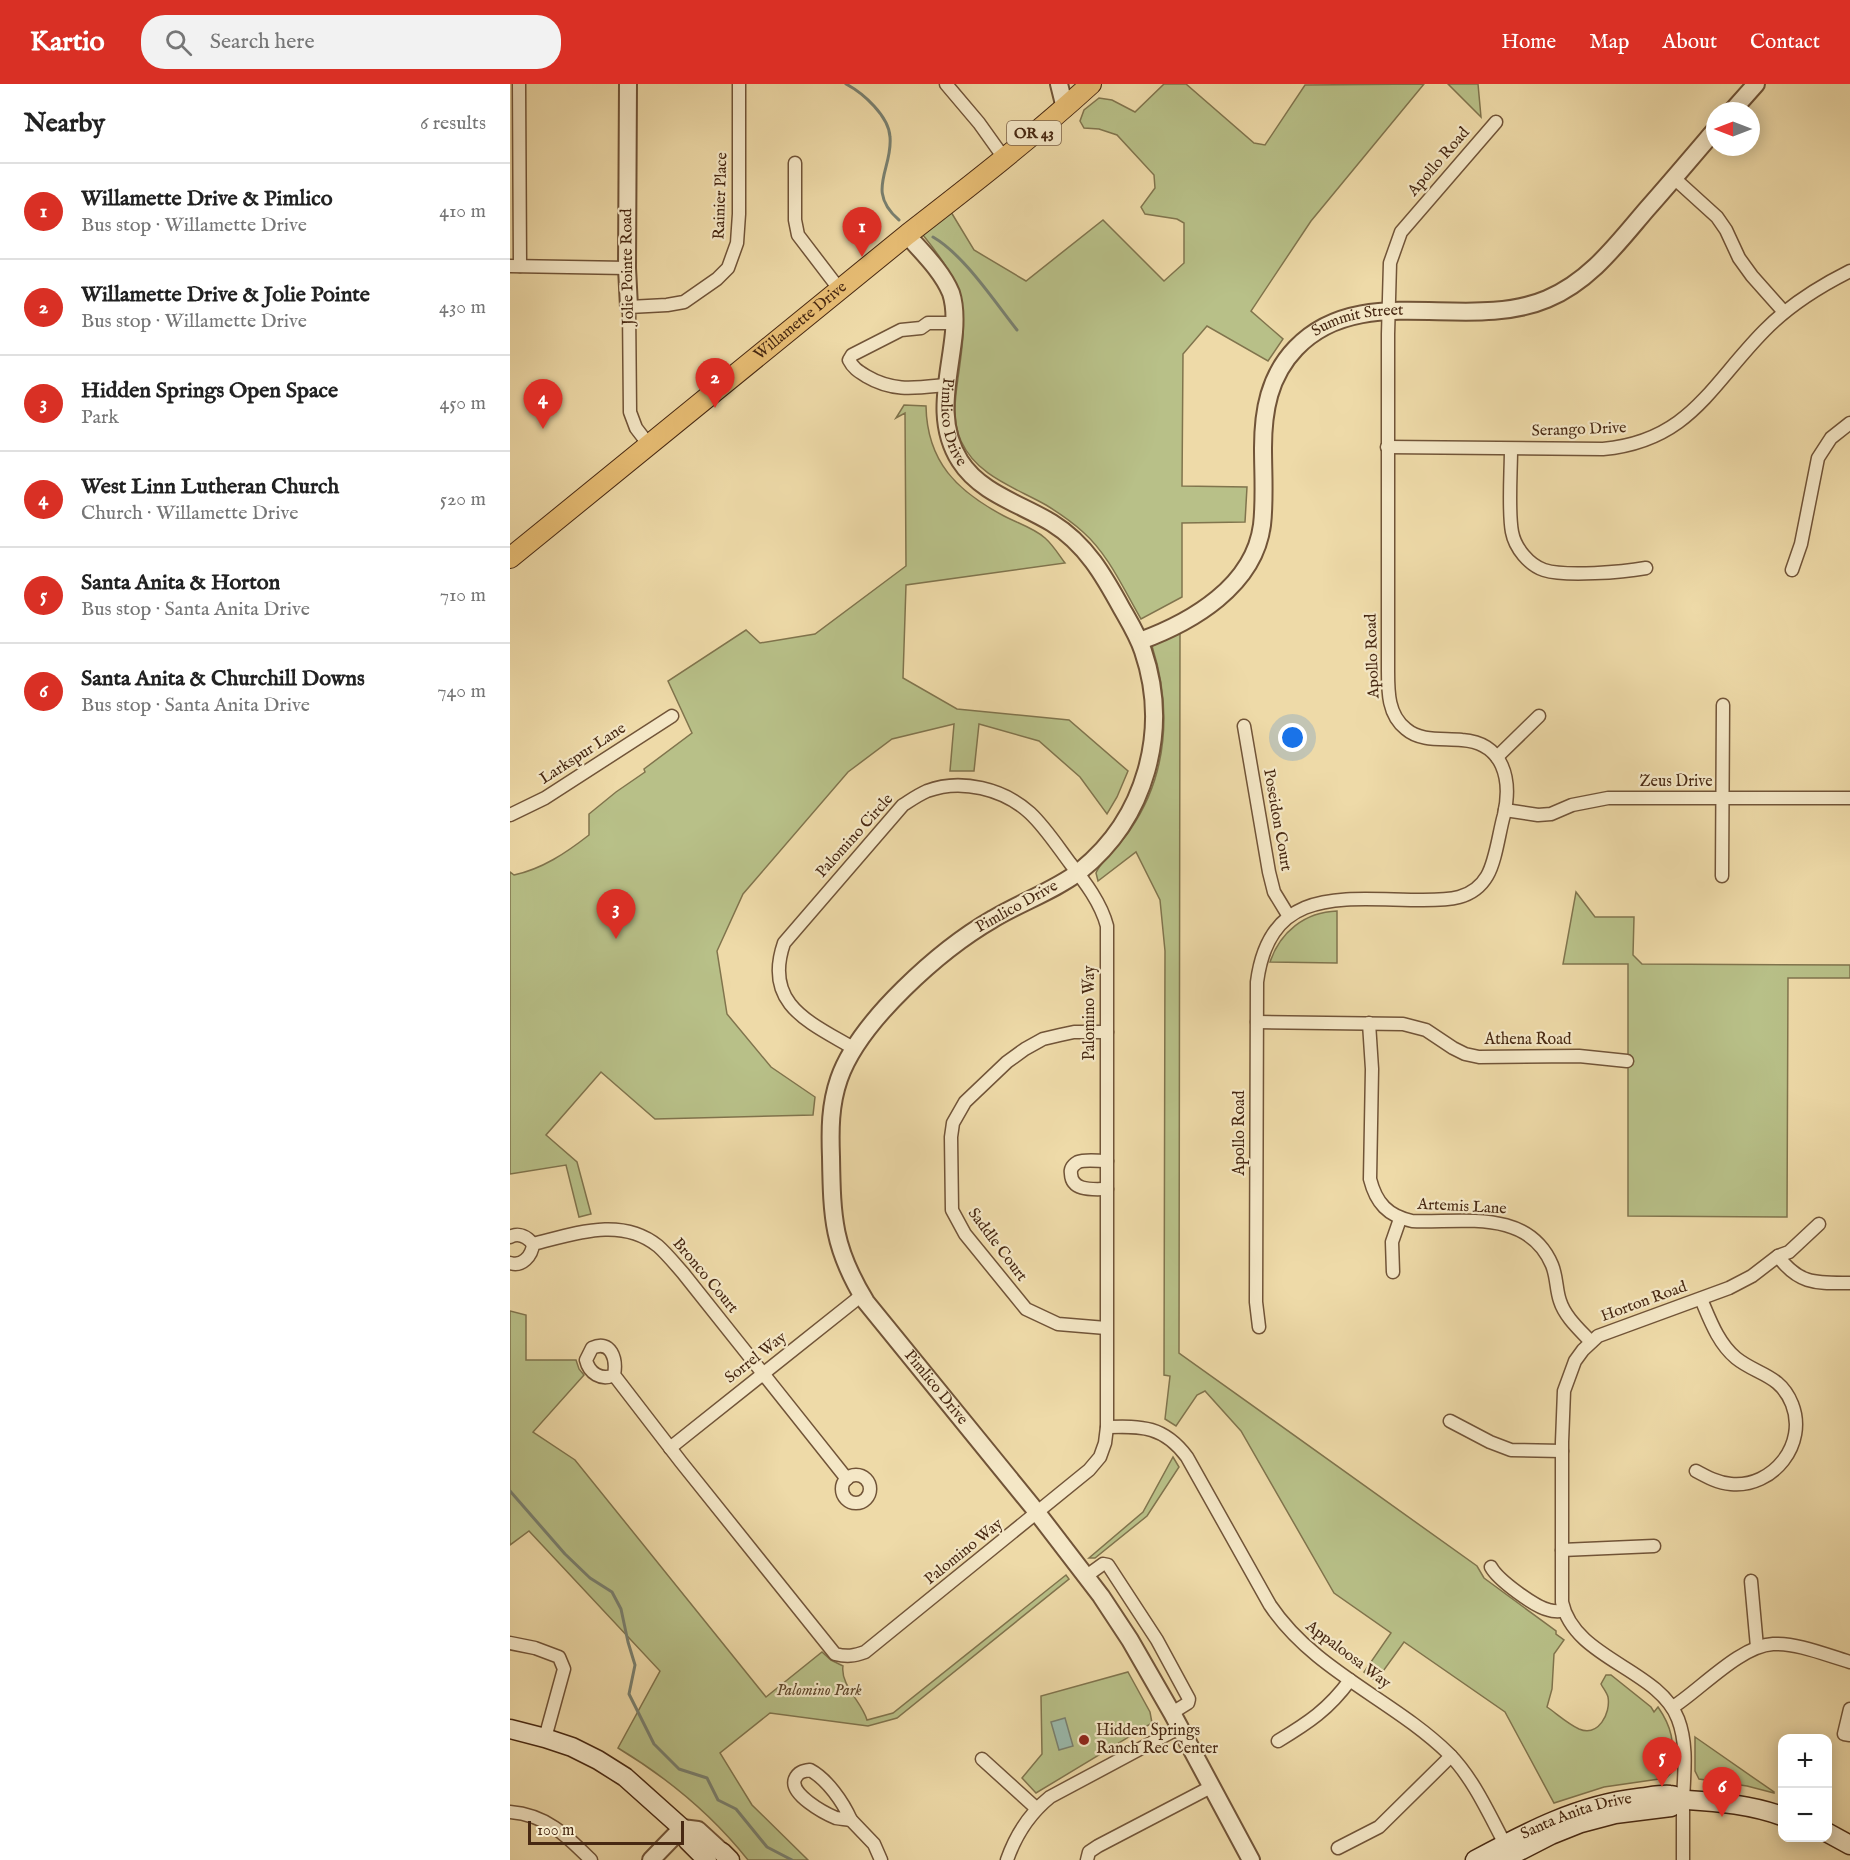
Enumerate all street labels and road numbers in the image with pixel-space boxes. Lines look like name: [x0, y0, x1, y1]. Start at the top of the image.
road number: OR 43: [1007, 121, 1061, 145]
street label: Apollo Road: [1403, 123, 1475, 201]
street label: Rainier Place: [709, 152, 733, 240]
street label: Jolie Pointe Road: [617, 208, 639, 328]
street label: Willamette Drive: [750, 277, 851, 365]
street label: Summit Street: [1308, 301, 1404, 342]
street label: Pimlico Drive: [935, 376, 971, 470]
street label: Serango Drive: [1531, 418, 1627, 442]
street label: Apollo Road: [1362, 613, 1385, 700]
street label: Larkspur Lane: [536, 719, 630, 789]
street label: Poseidon Court: [1258, 767, 1296, 873]
street label: Zeus Drive: [1639, 772, 1713, 792]
street label: Palomino Circle: [812, 790, 898, 882]
street label: Pimlico Drive: [972, 876, 1062, 938]
street label: Palomino Way: [1080, 965, 1100, 1061]
street label: Athena Road: [1483, 1030, 1572, 1050]
street label: Apollo Road: [1230, 1090, 1250, 1177]
street label: Artemis Lane: [1416, 1195, 1507, 1219]
street label: Saddle Court: [963, 1204, 1031, 1286]
street label: Bronco Court: [668, 1234, 743, 1318]
street label: Horton Road: [1598, 1277, 1690, 1327]
street label: Sorrel Way: [721, 1328, 791, 1388]
street label: Pimlico Drive: [899, 1346, 972, 1429]
street label: Palomino Way: [921, 1514, 1007, 1590]
street label: Appaloosa Way: [1301, 1616, 1395, 1694]
street label: Santa Anita Drive: [1518, 1789, 1633, 1845]

